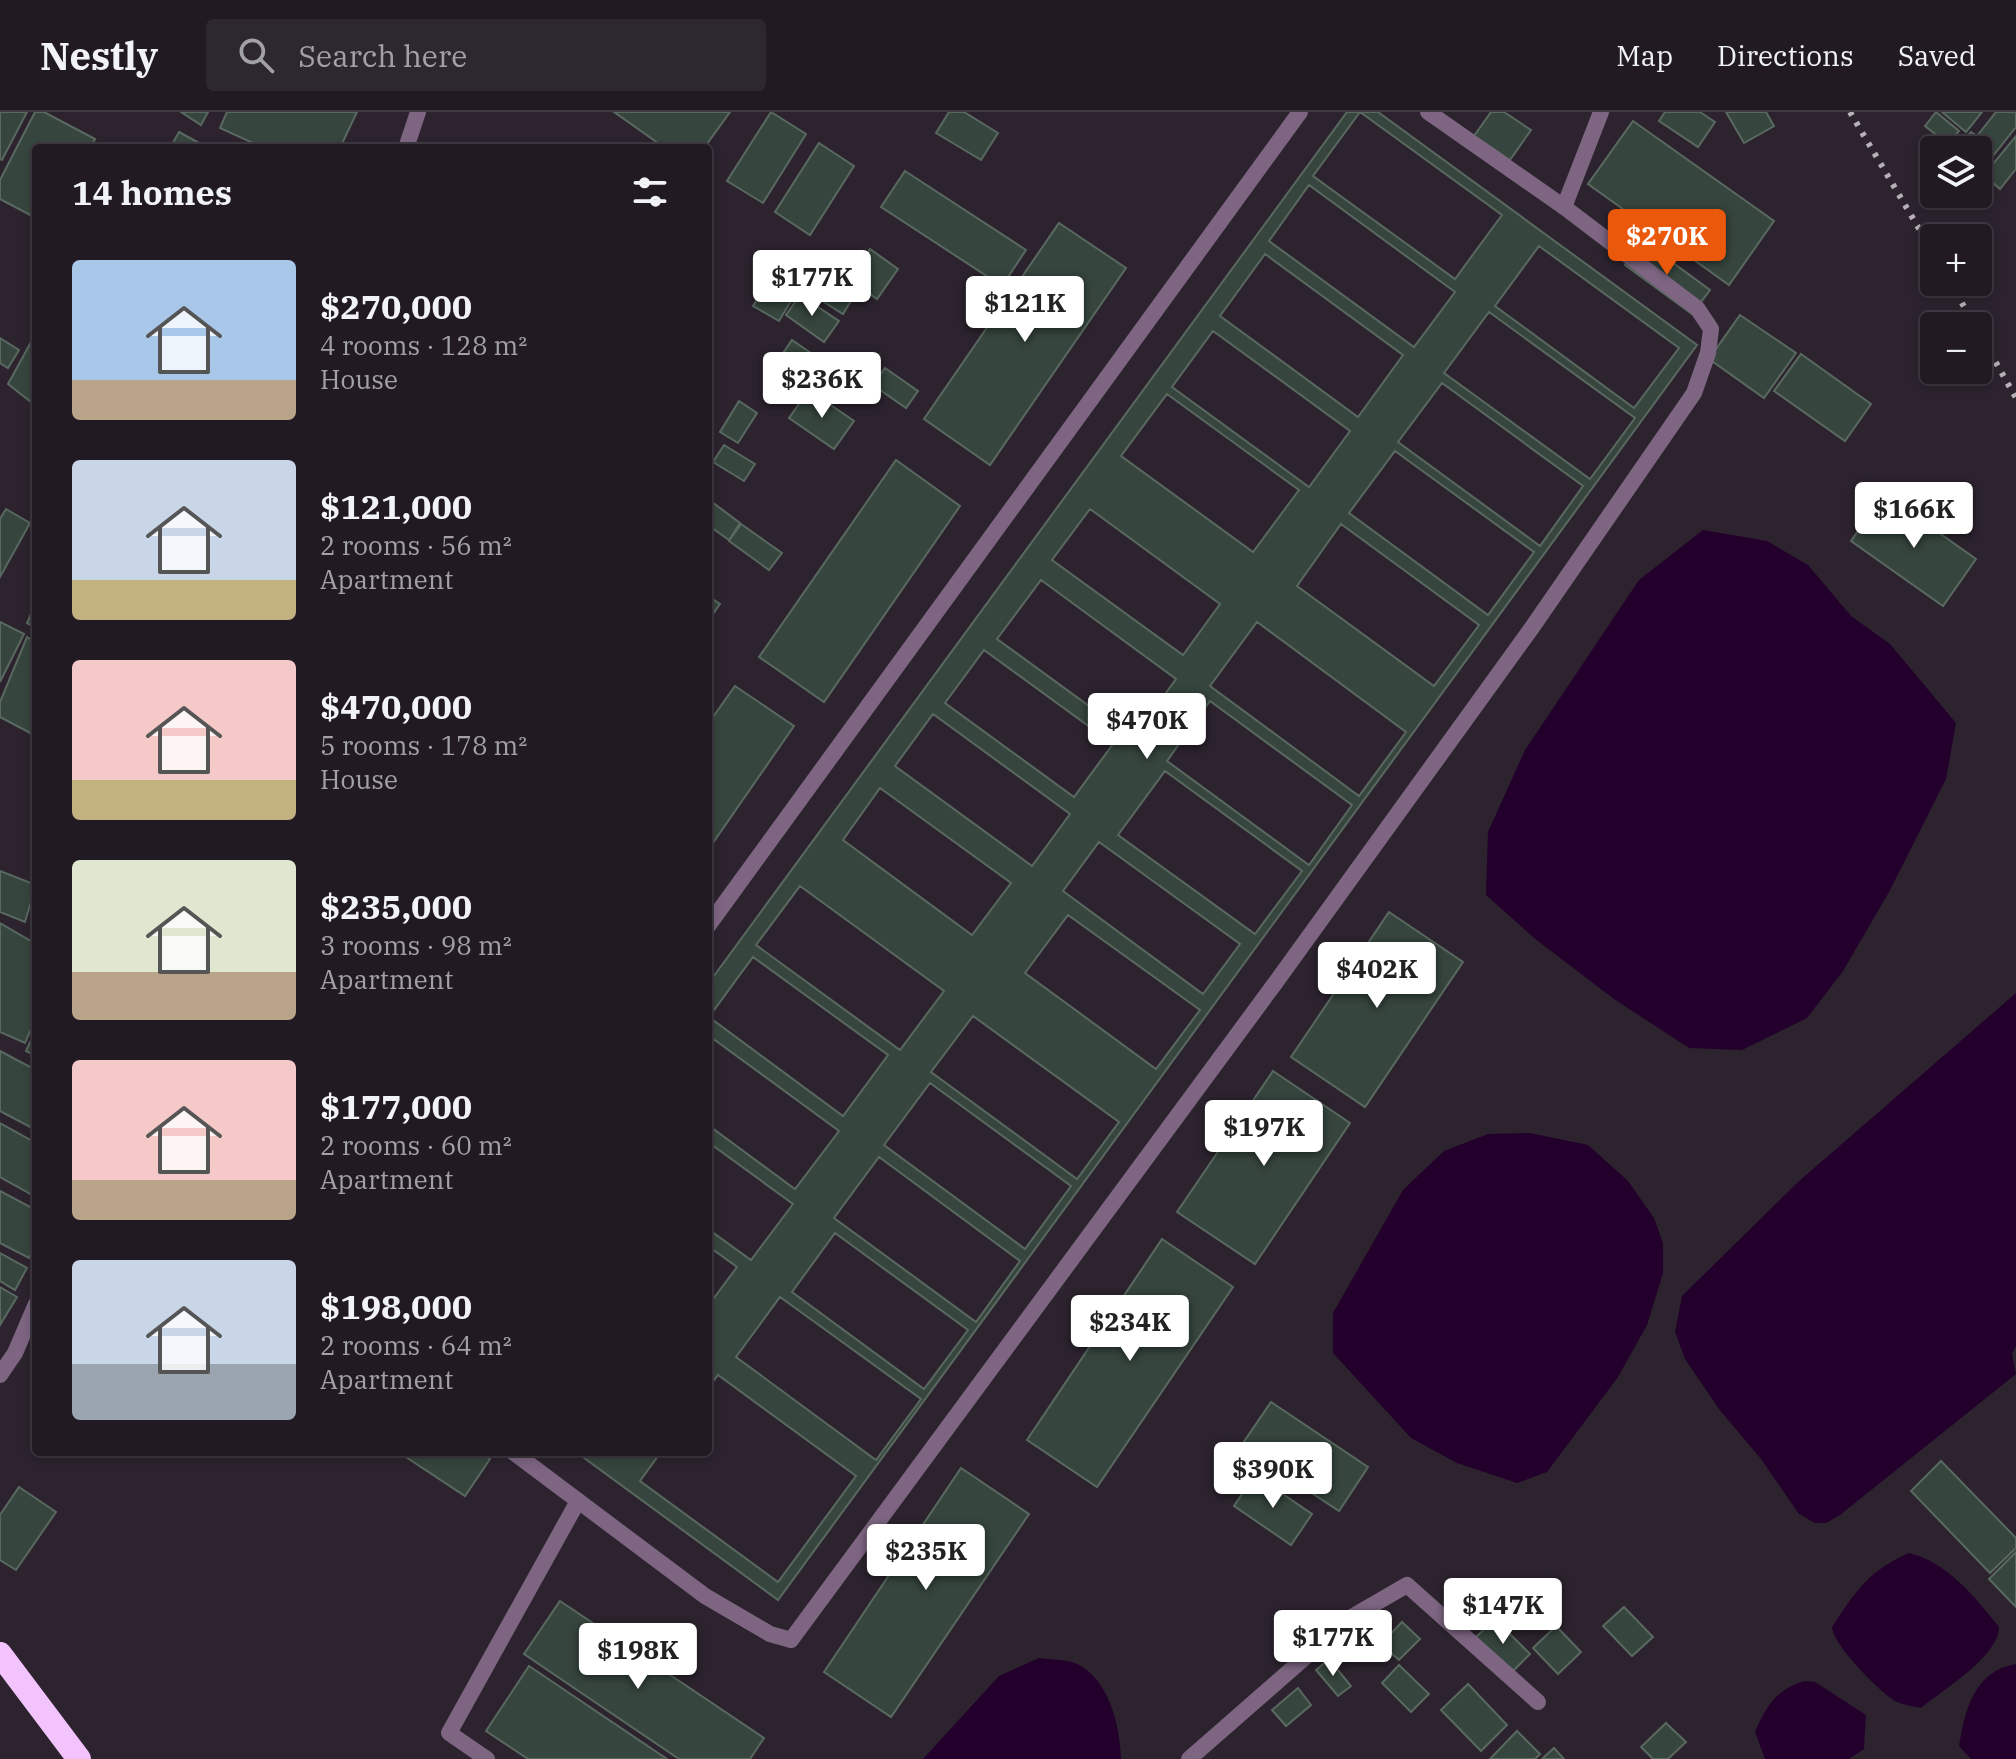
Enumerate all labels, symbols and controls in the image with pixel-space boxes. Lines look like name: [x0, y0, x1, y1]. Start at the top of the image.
search box: [206, 19, 766, 91]
text: Nestly: [40, 31, 158, 80]
icon: search: [234, 33, 278, 77]
text: Search here: [298, 36, 467, 75]
text: Map: [1616, 37, 1673, 74]
text: Directions: [1717, 37, 1854, 74]
text: Saved: [1898, 37, 1976, 74]
map controls: [1920, 136, 1992, 384]
button: layers: [1920, 136, 1992, 208]
text: 14 homes: [72, 170, 232, 214]
icon: filters: [628, 170, 672, 214]
pin: $270K: [1611, 209, 1723, 277]
text: $270K: [1626, 218, 1708, 252]
button: +: [1920, 224, 1992, 296]
pin: $177K: [756, 250, 868, 318]
text: $177K: [771, 259, 853, 293]
pin: $121K: [969, 276, 1081, 344]
text: $270,000: [320, 284, 472, 328]
text: $121K: [984, 285, 1066, 319]
icon: home: [136, 292, 232, 388]
button: −: [1920, 312, 1992, 384]
text: 4 rooms · 128 m²: [320, 328, 527, 362]
pin: $236K: [766, 352, 878, 420]
text: $236K: [781, 361, 863, 395]
text: House: [320, 362, 398, 396]
pin: $166K: [1858, 482, 1970, 550]
text: $121,000: [320, 484, 472, 528]
text: $166K: [1873, 491, 1955, 525]
icon: home: [136, 492, 232, 588]
text: 2 rooms · 56 m²: [320, 528, 512, 562]
text: Apartment: [320, 562, 453, 596]
text: $470,000: [320, 684, 472, 728]
icon: home: [136, 692, 232, 788]
pin: $470K: [1091, 693, 1203, 761]
text: $470K: [1106, 702, 1188, 736]
text: 5 rooms · 178 m²: [320, 728, 527, 762]
text: House: [320, 762, 398, 796]
text: $235,000: [320, 884, 472, 928]
icon: home: [136, 892, 232, 988]
text: 3 rooms · 98 m²: [320, 928, 512, 962]
pin: $402K: [1321, 942, 1433, 1010]
text: $402K: [1336, 951, 1418, 985]
text: Apartment: [320, 962, 453, 996]
text: $177,000: [320, 1084, 472, 1128]
icon: home: [136, 1092, 232, 1188]
pin: $197K: [1208, 1100, 1320, 1168]
text: $197K: [1223, 1109, 1305, 1143]
text: 2 rooms · 60 m²: [320, 1128, 512, 1162]
text: Apartment: [320, 1162, 453, 1196]
text: $198,000: [320, 1284, 472, 1328]
icon: home: [136, 1292, 232, 1388]
pin: $234K: [1074, 1295, 1186, 1363]
text: $234K: [1089, 1304, 1171, 1338]
text: 2 rooms · 64 m²: [320, 1328, 512, 1362]
text: Apartment: [320, 1362, 453, 1396]
pin: $390K: [1217, 1442, 1329, 1510]
text: $390K: [1232, 1451, 1314, 1485]
pin: $235K: [870, 1524, 982, 1592]
text: $235K: [885, 1533, 967, 1567]
pin: $147K: [1447, 1578, 1559, 1646]
text: $147K: [1462, 1587, 1544, 1621]
pin: $177K: [1277, 1610, 1389, 1678]
text: $177K: [1292, 1619, 1374, 1653]
pin: $198K: [582, 1623, 694, 1691]
text: $198K: [597, 1632, 679, 1666]

